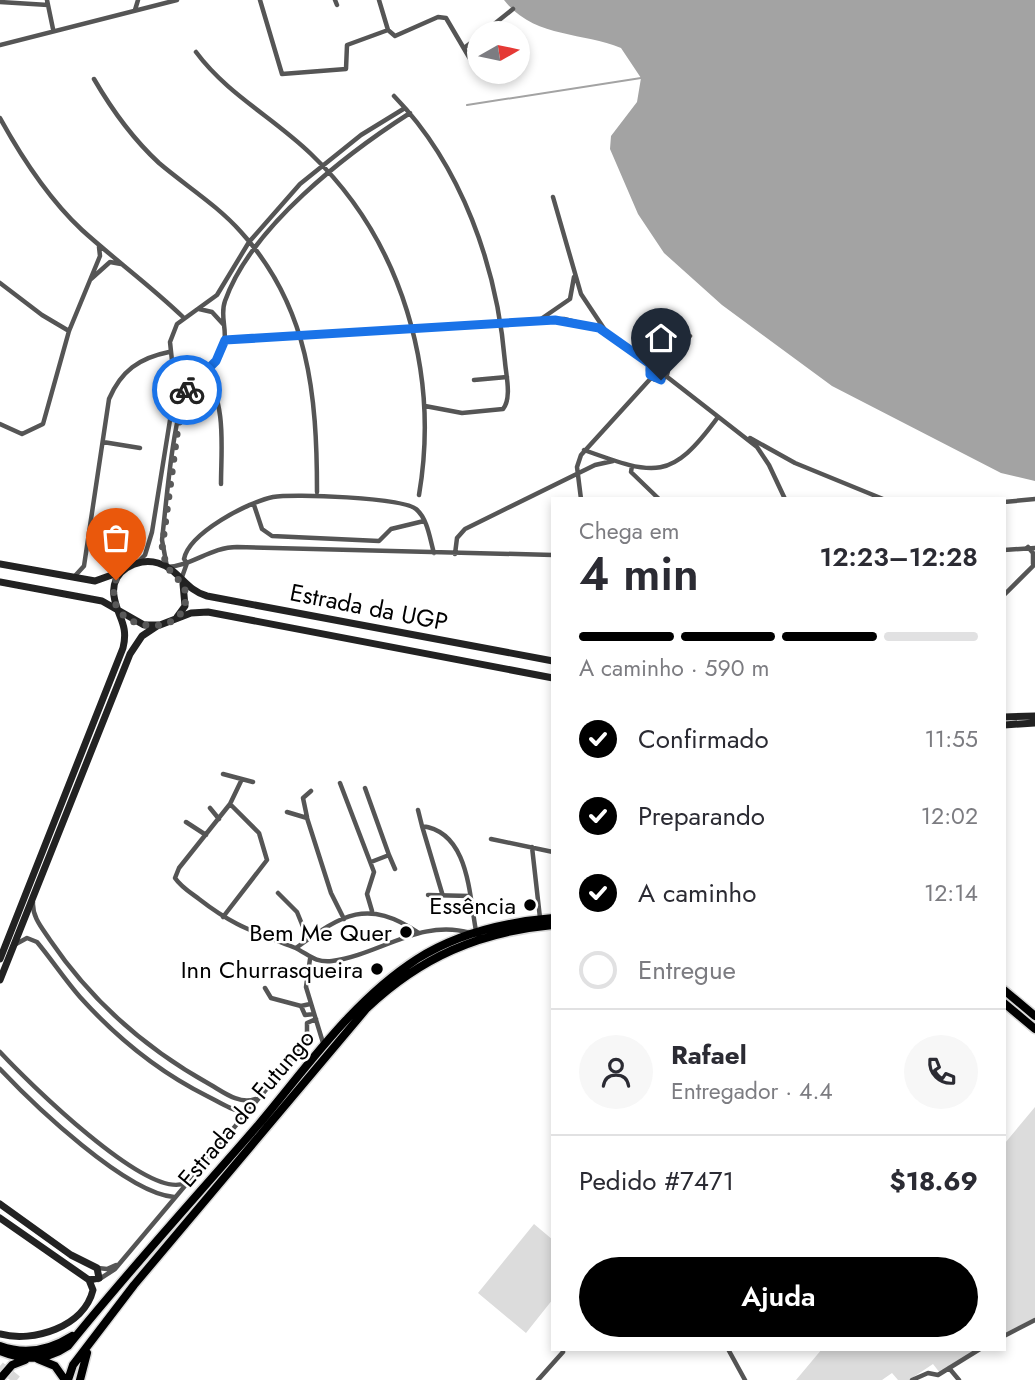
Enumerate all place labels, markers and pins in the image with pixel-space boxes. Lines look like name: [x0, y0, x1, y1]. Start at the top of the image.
pin: [631, 308, 691, 380]
pin: [86, 508, 146, 580]
place label: Essência: [429, 888, 516, 923]
marker: Essência: [522, 897, 538, 913]
place label: Bem Me Quer: [249, 915, 393, 950]
marker: Bem Me Quer: [398, 924, 414, 940]
place label: Inn Churrasqueira: [181, 952, 363, 987]
marker: Inn Churrasqueira: [369, 961, 385, 977]

